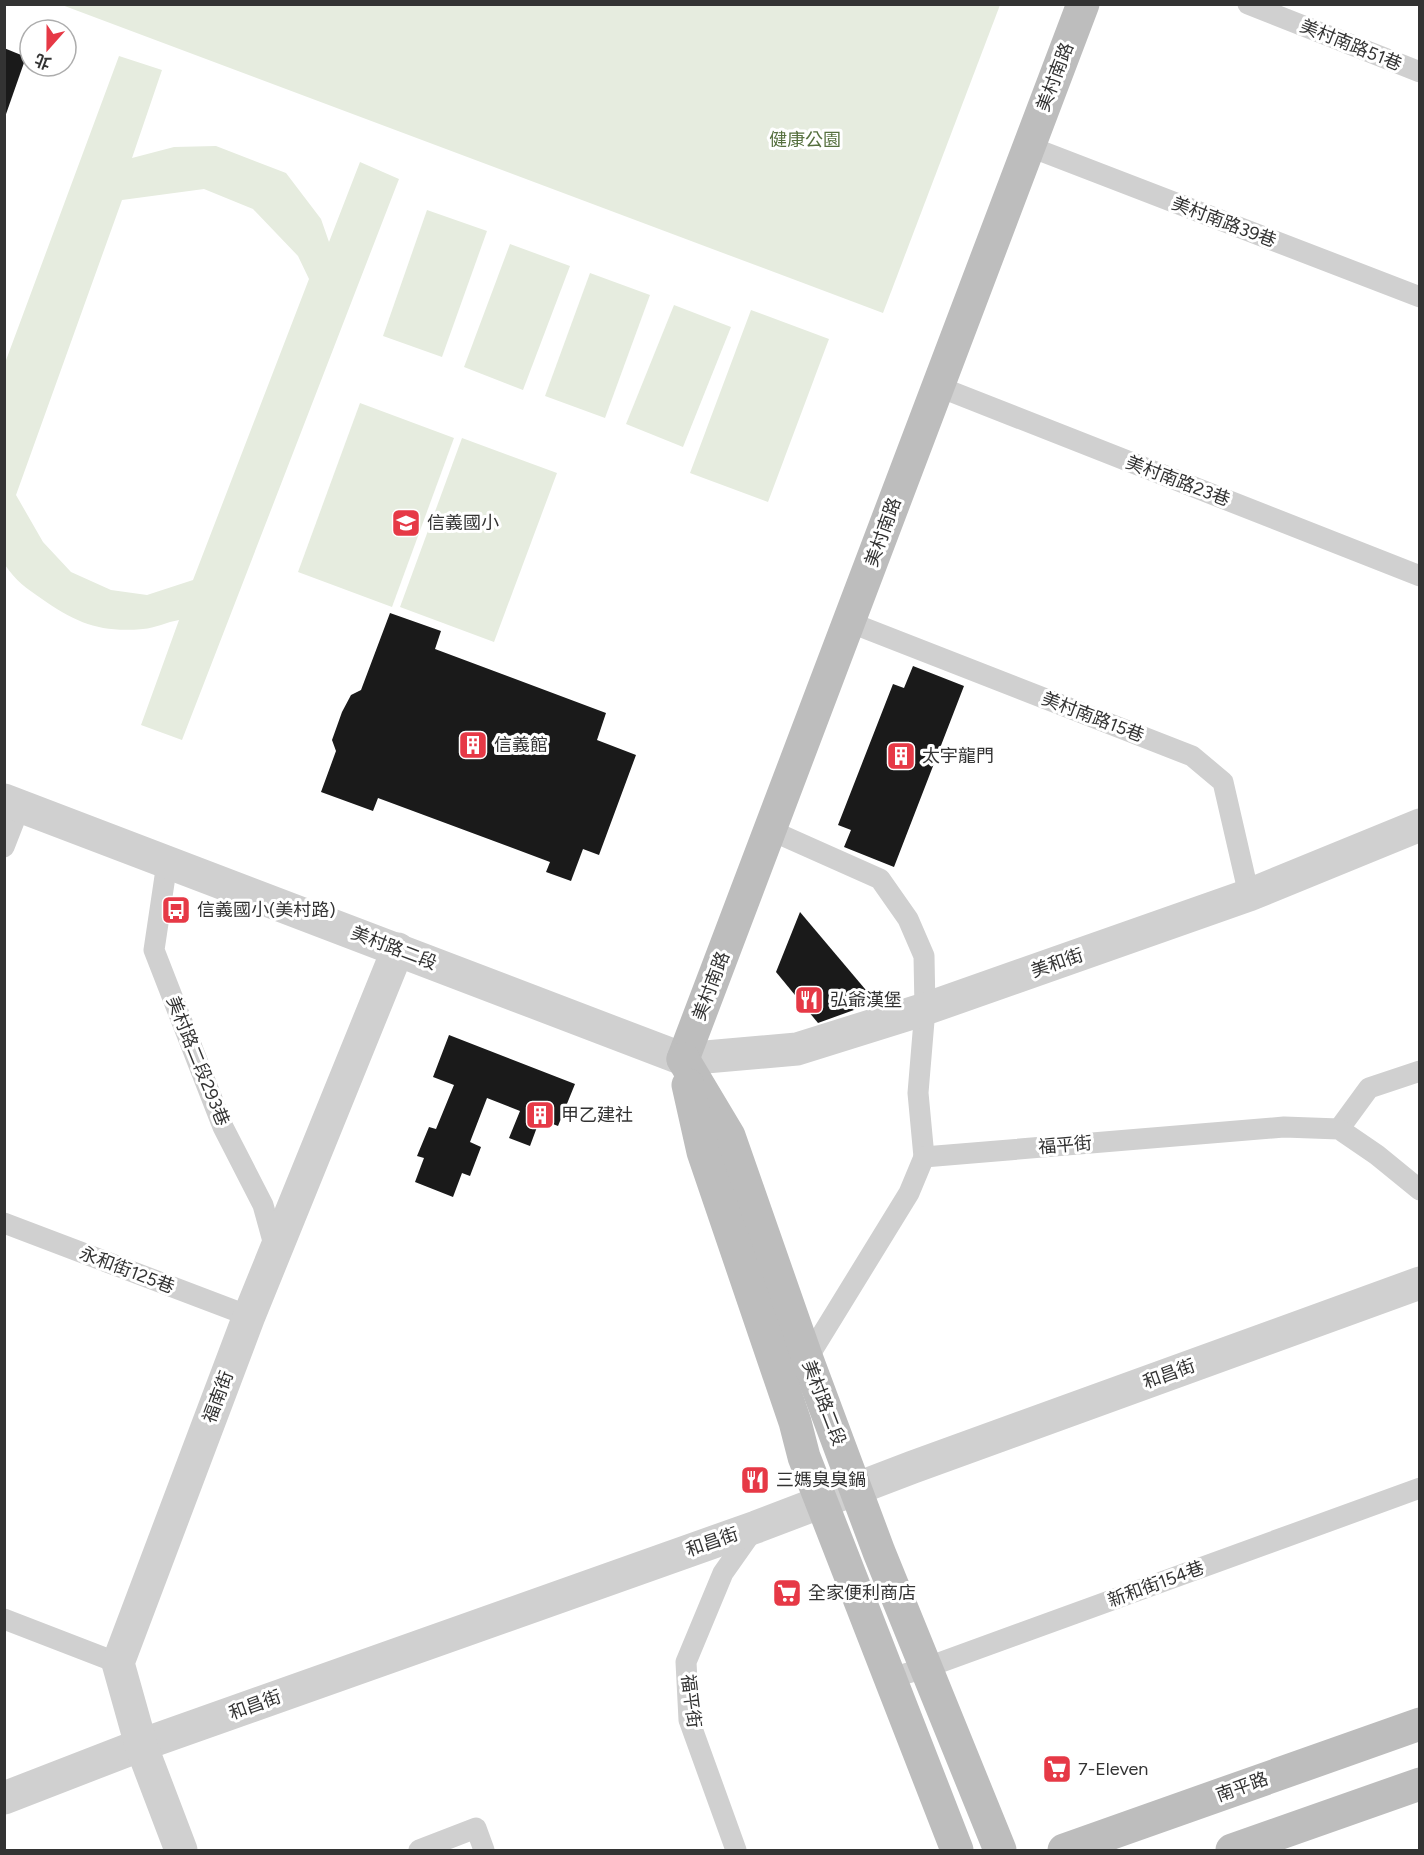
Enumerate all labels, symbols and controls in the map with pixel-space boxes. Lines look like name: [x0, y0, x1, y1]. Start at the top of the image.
street label: 美村南路51巷: [1297, 15, 1405, 75]
north arrow: [18, 18, 78, 78]
street label: 美村南路: [1032, 39, 1078, 115]
text: 北: [32, 50, 54, 73]
park label: 健康公園: [769, 129, 841, 151]
street label: 美村南路39巷: [1169, 192, 1279, 252]
street label: 美村南路23巷: [1123, 451, 1233, 511]
street label: 美村南路: [860, 494, 906, 570]
school or university icon: 信義國小: [390, 507, 422, 539]
place label: 信義國小: [427, 512, 499, 534]
street label: 美村南路15巷: [1039, 687, 1147, 747]
building icon: 信義館: [457, 729, 489, 761]
place label: 信義館: [494, 734, 548, 756]
building icon: 太宇龍門: [885, 740, 917, 772]
place label: 太宇龍門: [922, 745, 994, 767]
bus stop icon: 信義國小(美村路): [160, 894, 192, 926]
place label: 信義國小(美村路): [197, 899, 336, 921]
street label: 美村路二段: [348, 922, 440, 974]
street label: 美和街: [1028, 944, 1086, 982]
street label: 美村南路: [688, 948, 734, 1024]
restaurant icon: 弘爺漢堡: [793, 984, 825, 1016]
place label: 弘爺漢堡: [830, 989, 902, 1011]
street label: 美村路二段293巷: [162, 993, 234, 1129]
building icon: 甲乙建社: [524, 1099, 556, 1131]
place label: 甲乙建社: [561, 1104, 633, 1126]
street label: 福平街: [1037, 1132, 1093, 1158]
street label: 永和街125巷: [76, 1242, 178, 1298]
street label: 和昌街: [1140, 1354, 1198, 1394]
street label: 美村路二段: [798, 1357, 850, 1449]
street label: 福南街: [198, 1368, 238, 1426]
restaurant icon: 三媽臭臭鍋: [739, 1464, 771, 1496]
place label: 三媽臭臭鍋: [776, 1469, 866, 1491]
street label: 和昌街: [683, 1523, 741, 1561]
street label: 新和街154巷: [1105, 1556, 1207, 1612]
supermarket icon: 全家便利商店: [771, 1577, 803, 1609]
place label: 全家便利商店: [808, 1582, 916, 1604]
street label: 福平街: [677, 1673, 705, 1729]
street label: 和昌街: [226, 1685, 284, 1725]
supermarket icon: 7-Eleven: [1041, 1753, 1073, 1785]
place label: 7-Eleven: [1078, 1758, 1148, 1780]
street label: 南平路: [1213, 1767, 1271, 1807]

